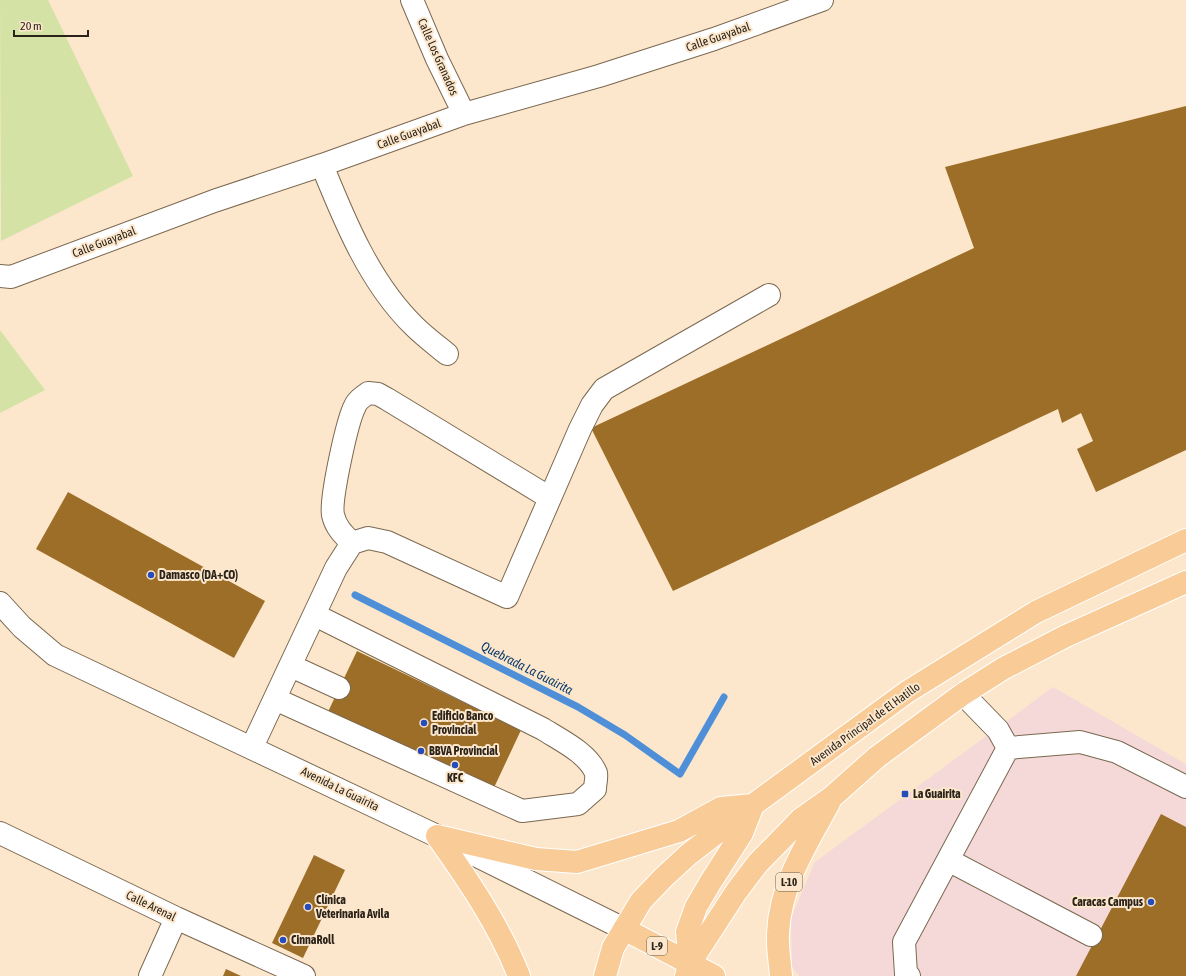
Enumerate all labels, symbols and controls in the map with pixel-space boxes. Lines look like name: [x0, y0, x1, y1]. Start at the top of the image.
scale bar: [14, 12, 88, 38]
street label: Calle Los Granados: [415, 16, 461, 98]
text: 20 m: [20, 19, 42, 33]
street label: Calle Guayabal: [684, 19, 753, 55]
street label: Calle Guayabal: [375, 116, 444, 152]
street label: Calle Guayabal: [70, 223, 138, 261]
place label: Damasco (DA+CO): [159, 568, 238, 582]
marker: Damasco (DA+CO): [146, 570, 156, 580]
water label: Quebrada La Guairita: [479, 638, 575, 698]
street label: Avenida Principal de El Hatillo: [807, 679, 923, 769]
place label: Edificio Banco Provincial: [432, 709, 494, 737]
marker: Edificio Banco Provincial: [419, 718, 429, 728]
place label: BBVA Provincial: [429, 744, 499, 758]
marker: BBVA Provincial: [416, 746, 426, 756]
marker: KFC: [450, 760, 460, 770]
street label: Avenida La Guairita: [299, 764, 381, 814]
place label: KFC: [447, 771, 464, 785]
place label: La Guairita: [913, 787, 961, 801]
marker: La Guairita: [900, 789, 910, 799]
road number: L-10: [776, 873, 802, 891]
street label: Calle Arenal: [124, 888, 179, 924]
place label: Clínica Veterinaria Avila: [315, 893, 390, 921]
place label: Caracas Campus: [1072, 895, 1144, 909]
marker: Caracas Campus: [1146, 897, 1156, 907]
marker: Clínica Veterinaria Avila: [303, 902, 313, 912]
place label: CinnaRoll: [291, 933, 335, 947]
marker: CinnaRoll: [278, 935, 288, 945]
road number: L-9: [647, 937, 667, 955]

